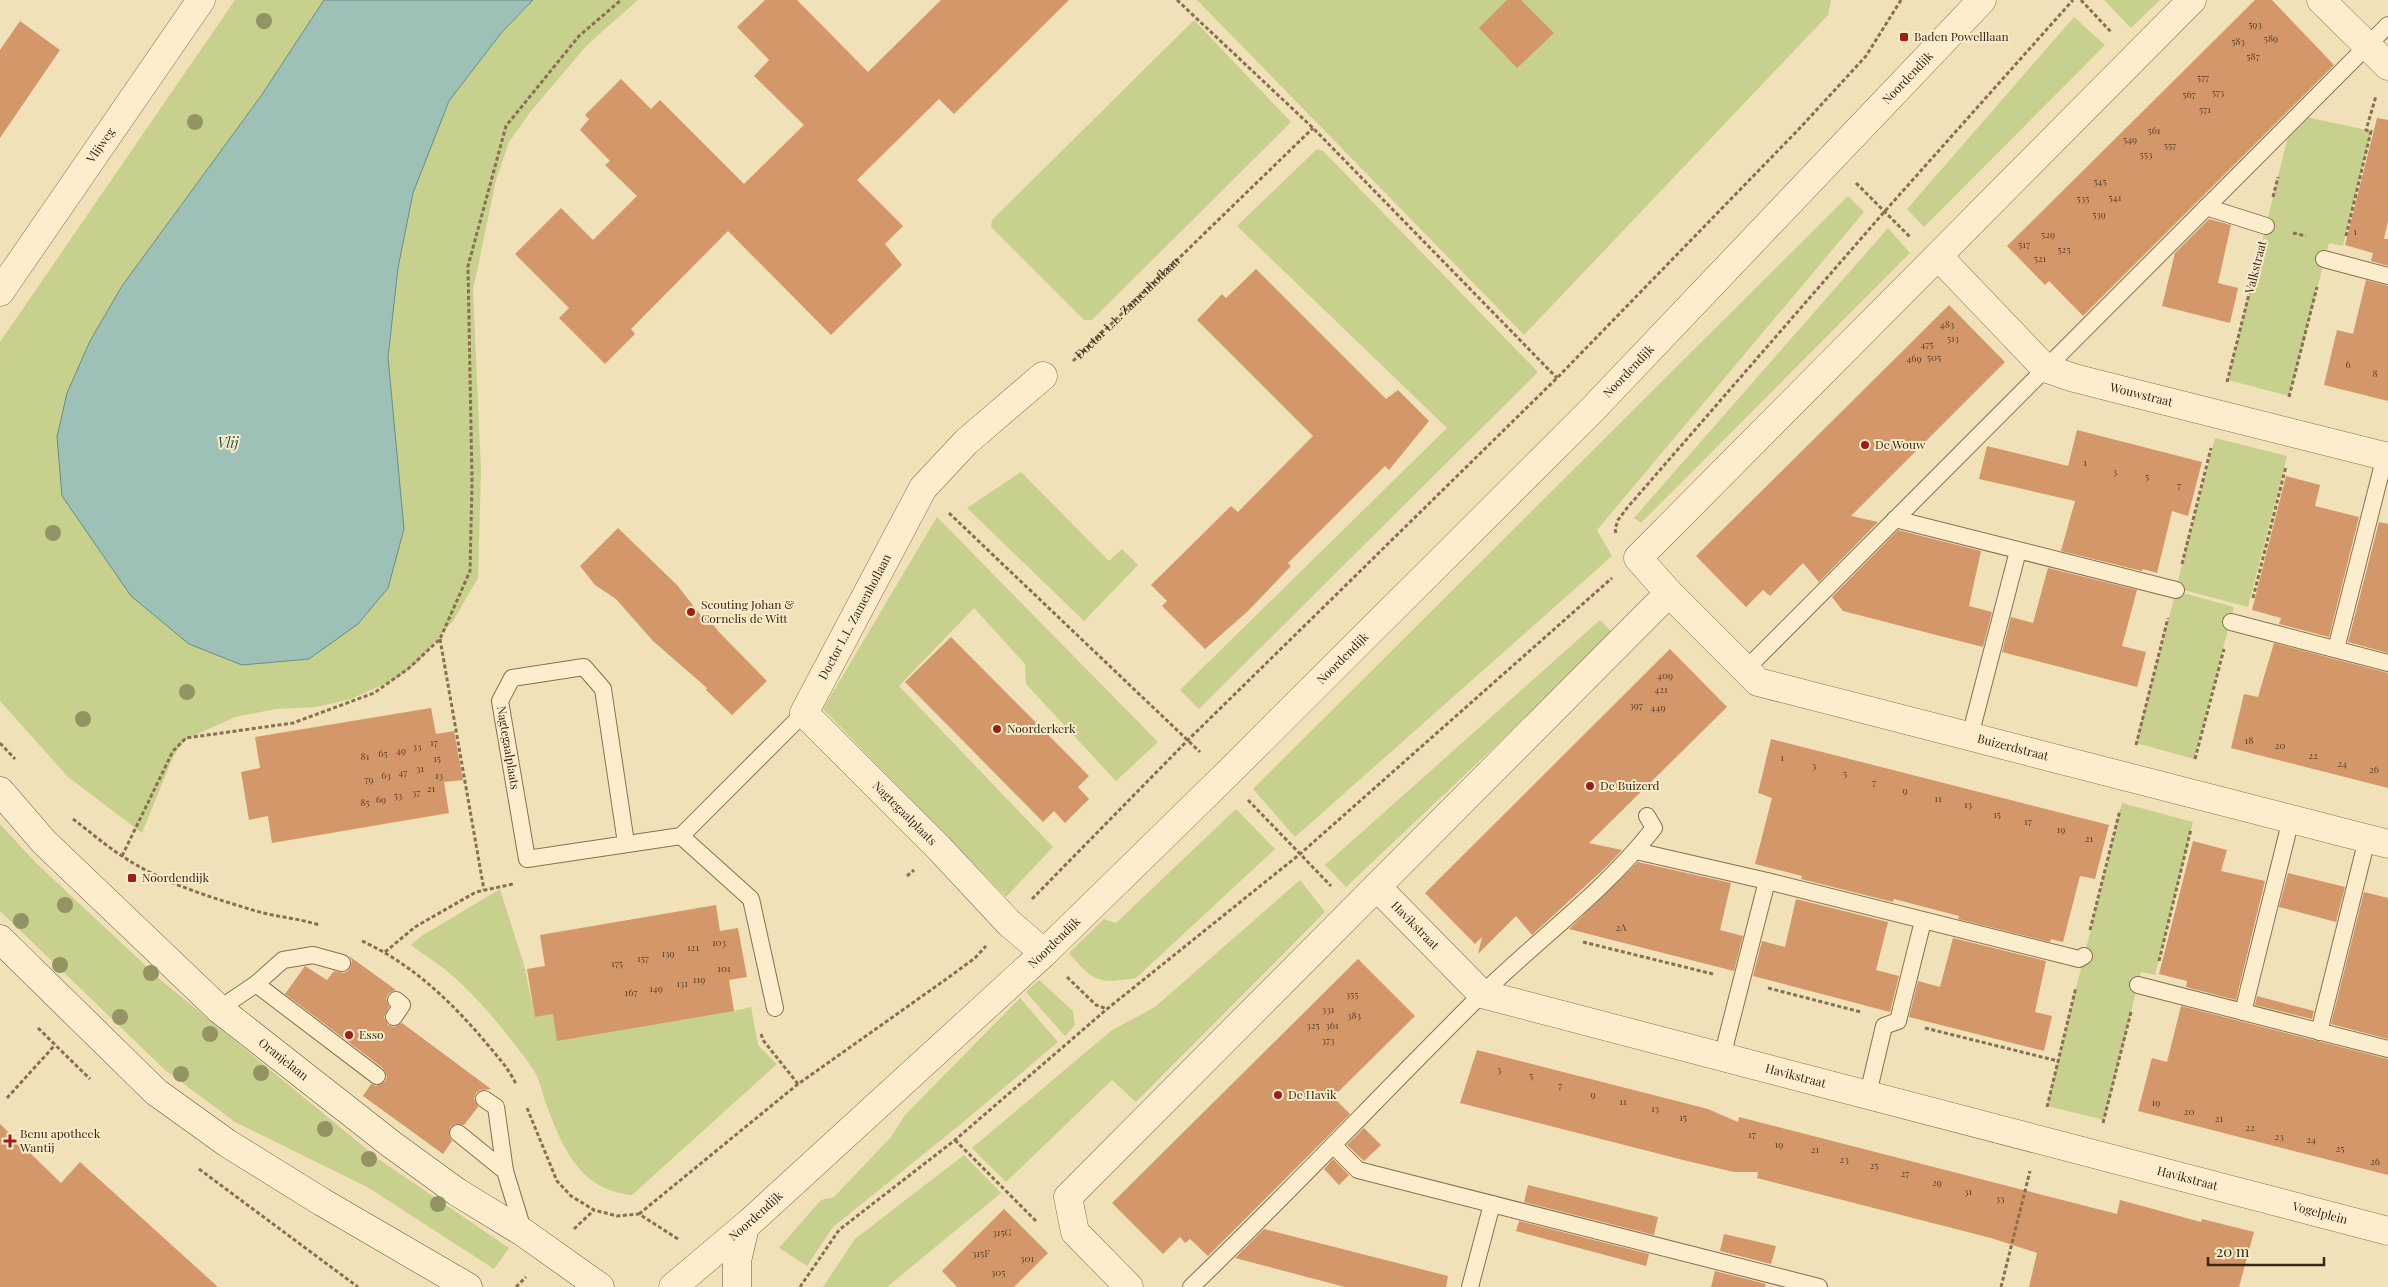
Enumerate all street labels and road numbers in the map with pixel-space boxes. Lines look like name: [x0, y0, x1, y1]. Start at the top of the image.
street label: Noordendijk: [1878, 47, 1936, 107]
street label: Vlijweg: [82, 124, 118, 166]
street label: Valkstraat: [2240, 238, 2270, 296]
street label: Doctor L.L. Zamenhoflaan: [1071, 253, 1183, 362]
street label: Noordendijk: [1599, 341, 1657, 400]
street label: Wouwstraat: [2108, 378, 2175, 410]
street label: Doctor L.L. Zamenhoflaan: [814, 551, 894, 682]
street label: Noordendijk: [1313, 628, 1372, 687]
street label: Nagtegaalplaats: [494, 705, 524, 791]
street label: Buizerdstraat: [1976, 730, 2051, 764]
street label: Nagtegaalplaats: [870, 777, 941, 848]
street label: Havikstraat: [1388, 897, 1444, 953]
street label: Noordendijk: [1024, 913, 1084, 971]
street label: Oranjelaan: [256, 1034, 312, 1083]
street label: Havikstraat: [1764, 1059, 1829, 1091]
street label: Havikstraat: [2156, 1162, 2220, 1193]
street label: Noordendijk: [725, 1187, 786, 1244]
street label: Vogelplein: [2290, 1197, 2349, 1227]

